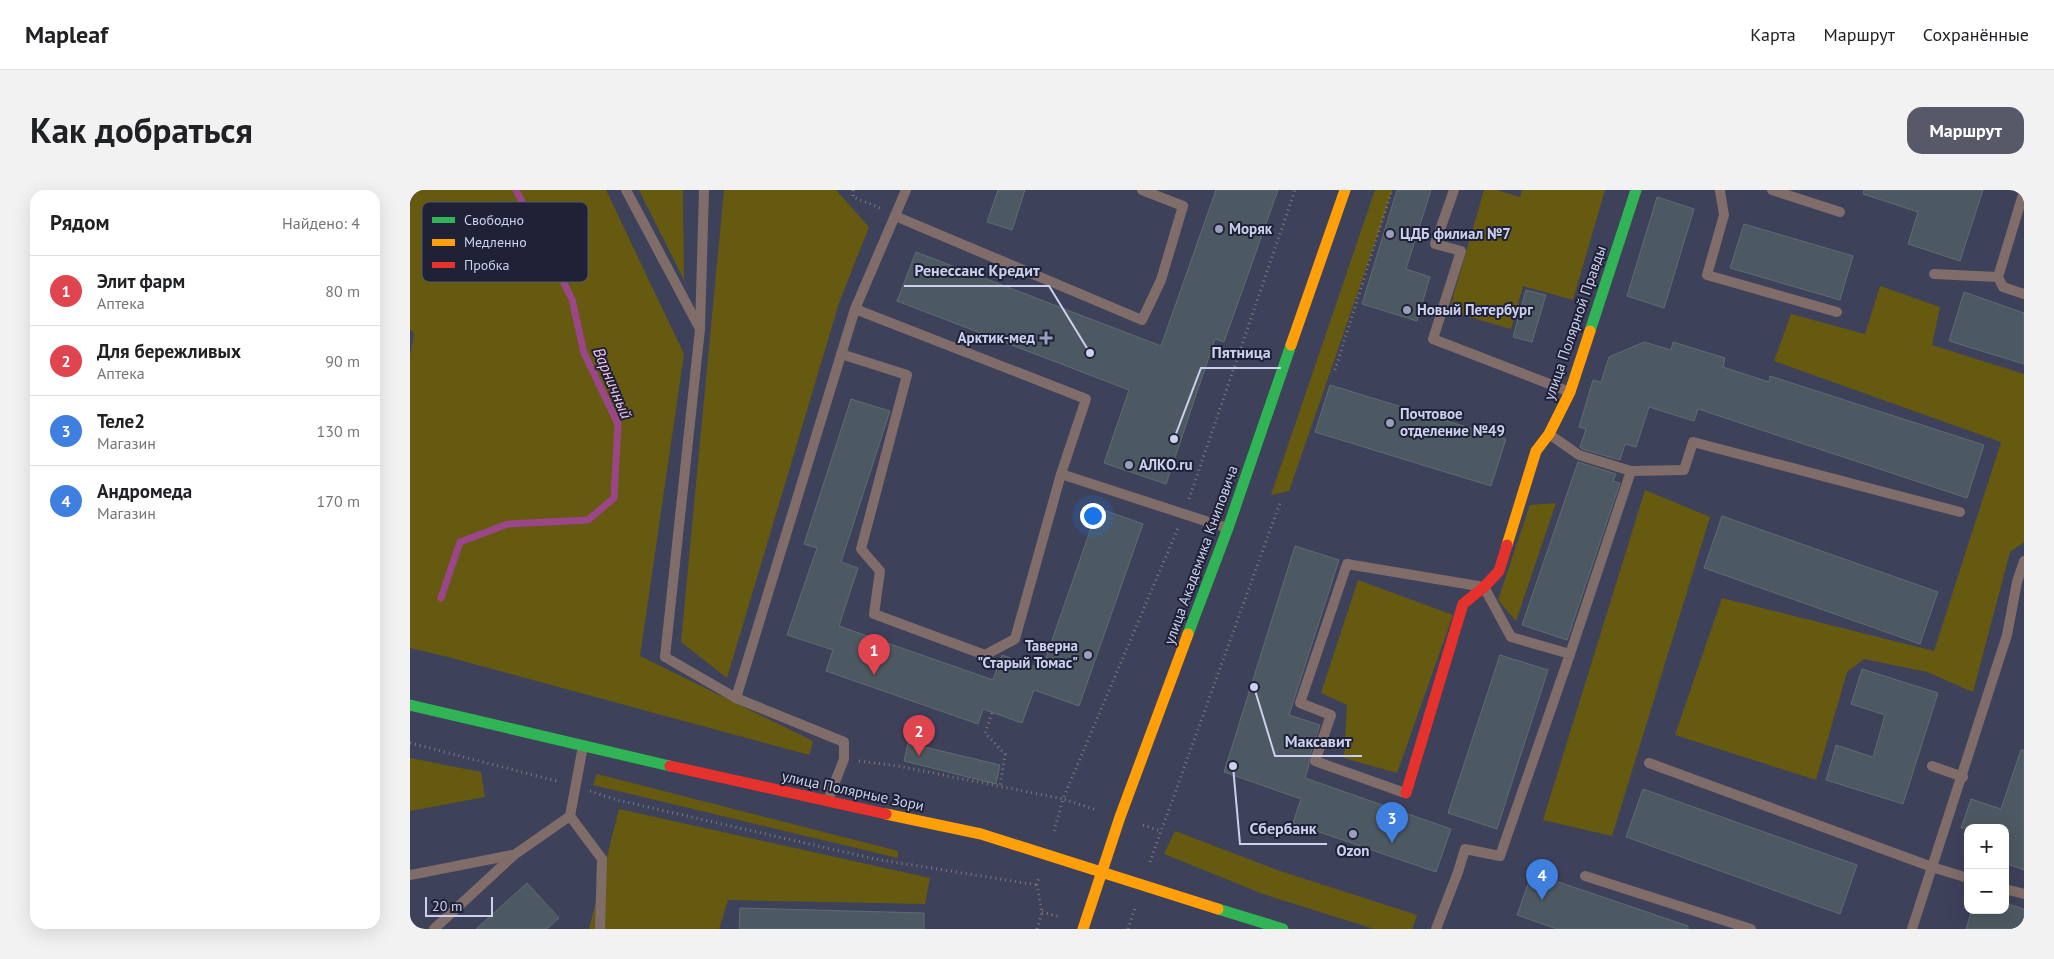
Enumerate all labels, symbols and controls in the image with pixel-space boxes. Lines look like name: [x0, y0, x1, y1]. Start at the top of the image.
text: Mapleaf: [25, 19, 108, 50]
text: Карта: [1750, 23, 1796, 46]
text: Маршрут: [1824, 23, 1895, 46]
text: Сохранённые: [1923, 23, 2029, 46]
text: Как добраться: [30, 107, 253, 153]
button: Маршрут: [1907, 107, 2024, 154]
legend: [422, 202, 588, 282]
text: Рядом: [50, 209, 109, 236]
text: Свободно: [464, 211, 524, 229]
text: Найдено: 4: [282, 213, 360, 233]
place label: Моряк: [1229, 219, 1273, 238]
marker: Моряк: [1213, 223, 1225, 235]
place label: ЦДБ филиал №7: [1400, 224, 1511, 243]
marker: ЦДБ филиал №7: [1384, 228, 1396, 240]
text: Медленно: [464, 233, 527, 251]
street label: улица Полярной Правды: [1539, 243, 1610, 403]
callout: Ренессанс Кредит: [904, 255, 1049, 286]
text: Пробка: [464, 256, 509, 274]
text: Ренессанс Кредит: [914, 260, 1040, 280]
text: Элит фарм: [97, 269, 185, 293]
text: 1: [61, 281, 71, 301]
text: 80 m: [325, 281, 360, 301]
text: Аптека: [97, 293, 145, 313]
place label: Новый Петербург: [1417, 300, 1533, 319]
marker: Новый Петербург: [1401, 304, 1413, 316]
place label: Арктик-мед: [958, 328, 1035, 347]
marker: Арктик-мед: [1039, 331, 1053, 345]
callout: Пятница: [1201, 337, 1281, 368]
text: Для бережливых: [97, 339, 241, 363]
text: Пятница: [1211, 342, 1271, 362]
water label: Варничный: [589, 344, 637, 422]
text: 2: [61, 351, 71, 371]
text: 90 m: [325, 351, 360, 371]
text: Аптека: [97, 363, 145, 383]
place label: Почтовое отделение №49: [1400, 404, 1505, 440]
text: Теле2: [97, 409, 145, 433]
marker: Почтовое отделение №49: [1384, 417, 1396, 429]
text: 3: [61, 421, 71, 441]
text: 130 m: [317, 421, 360, 441]
text: Магазин: [97, 433, 156, 453]
place label: АЛКО.ru: [1139, 455, 1193, 474]
marker: АЛКО.ru: [1123, 459, 1135, 471]
street label: улица Академика Книповича: [1159, 463, 1242, 647]
text: Андромеда: [97, 479, 192, 503]
text: 4: [61, 491, 71, 511]
text: 170 m: [317, 491, 360, 511]
text: Магазин: [97, 503, 156, 523]
your location: [1080, 503, 1106, 529]
pin: 1: [858, 634, 890, 675]
place label: Таверна "Старый Томас": [977, 636, 1078, 672]
marker: Таверна "Старый Томас": [1082, 649, 1094, 661]
pin: 2: [903, 715, 935, 756]
callout: Максавит: [1275, 725, 1362, 756]
text: Максавит: [1285, 731, 1352, 751]
street label: улица Полярные Зори: [780, 766, 926, 815]
pin: 3: [1376, 802, 1408, 843]
callout: Сбербанк: [1240, 813, 1327, 844]
text: Сбербанк: [1249, 818, 1317, 838]
map controls: [1964, 824, 2009, 914]
button: +: [1964, 824, 2009, 869]
marker: Ozon: [1347, 828, 1359, 840]
place label: Ozon: [1337, 841, 1369, 860]
pin: 4: [1526, 859, 1558, 900]
button: −: [1964, 869, 2009, 914]
scale bar: [425, 894, 492, 917]
text: 20 m: [432, 897, 462, 915]

